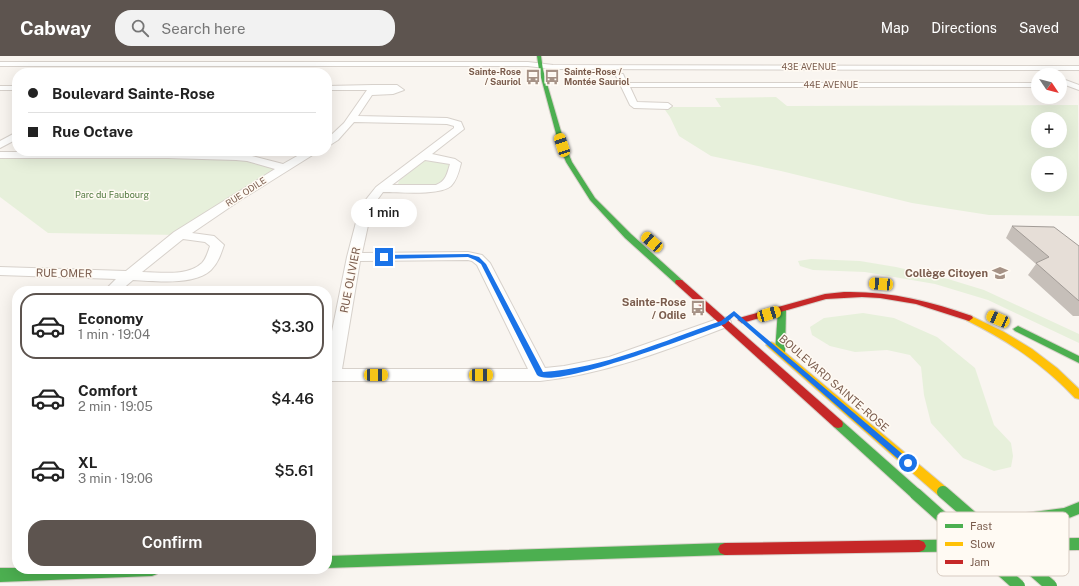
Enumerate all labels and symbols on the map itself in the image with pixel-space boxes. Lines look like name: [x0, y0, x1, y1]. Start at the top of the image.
street label: 43E AVENUE: [782, 61, 837, 72]
place label: Sainte-Rose / Sauriol: [469, 66, 521, 87]
place label: Sainte-Rose / Montée Sauriol: [564, 66, 629, 87]
bus stop icon: Sainte-Rose / Sauriol: [524, 68, 542, 86]
bus stop icon: Sainte-Rose / Montée Sauriol: [543, 68, 561, 86]
north arrow: [1031, 68, 1067, 104]
street label: 44E AVENUE: [804, 79, 859, 90]
car: [553, 132, 571, 158]
street label: RUE ODILE: [223, 174, 268, 209]
park label: Parc du Faubourg: [75, 189, 149, 200]
callout: 1 min: [351, 199, 417, 227]
car: [639, 230, 665, 254]
street label: RUE OLIVIER: [338, 246, 362, 314]
route end: [375, 248, 393, 266]
school or university icon: Collège Citoyen: [991, 264, 1009, 282]
street label: RUE OMER: [36, 267, 92, 279]
place label: Collège Citoyen: [905, 267, 988, 279]
car: [869, 277, 893, 291]
place label: Sainte-Rose / Odile: [622, 296, 686, 321]
bus stop icon: Sainte-Rose / Odile: [689, 299, 707, 317]
car: [756, 305, 782, 323]
car: [985, 309, 1011, 329]
street label: BOULEVARD SAINTE-ROSE: [777, 332, 891, 434]
car: [364, 369, 388, 381]
car: [469, 369, 493, 381]
route start: [899, 454, 917, 472]
legend: [937, 512, 1069, 576]
text: Fast: [970, 520, 992, 532]
text: Slow: [970, 538, 996, 550]
text: Jam: [970, 556, 990, 568]

